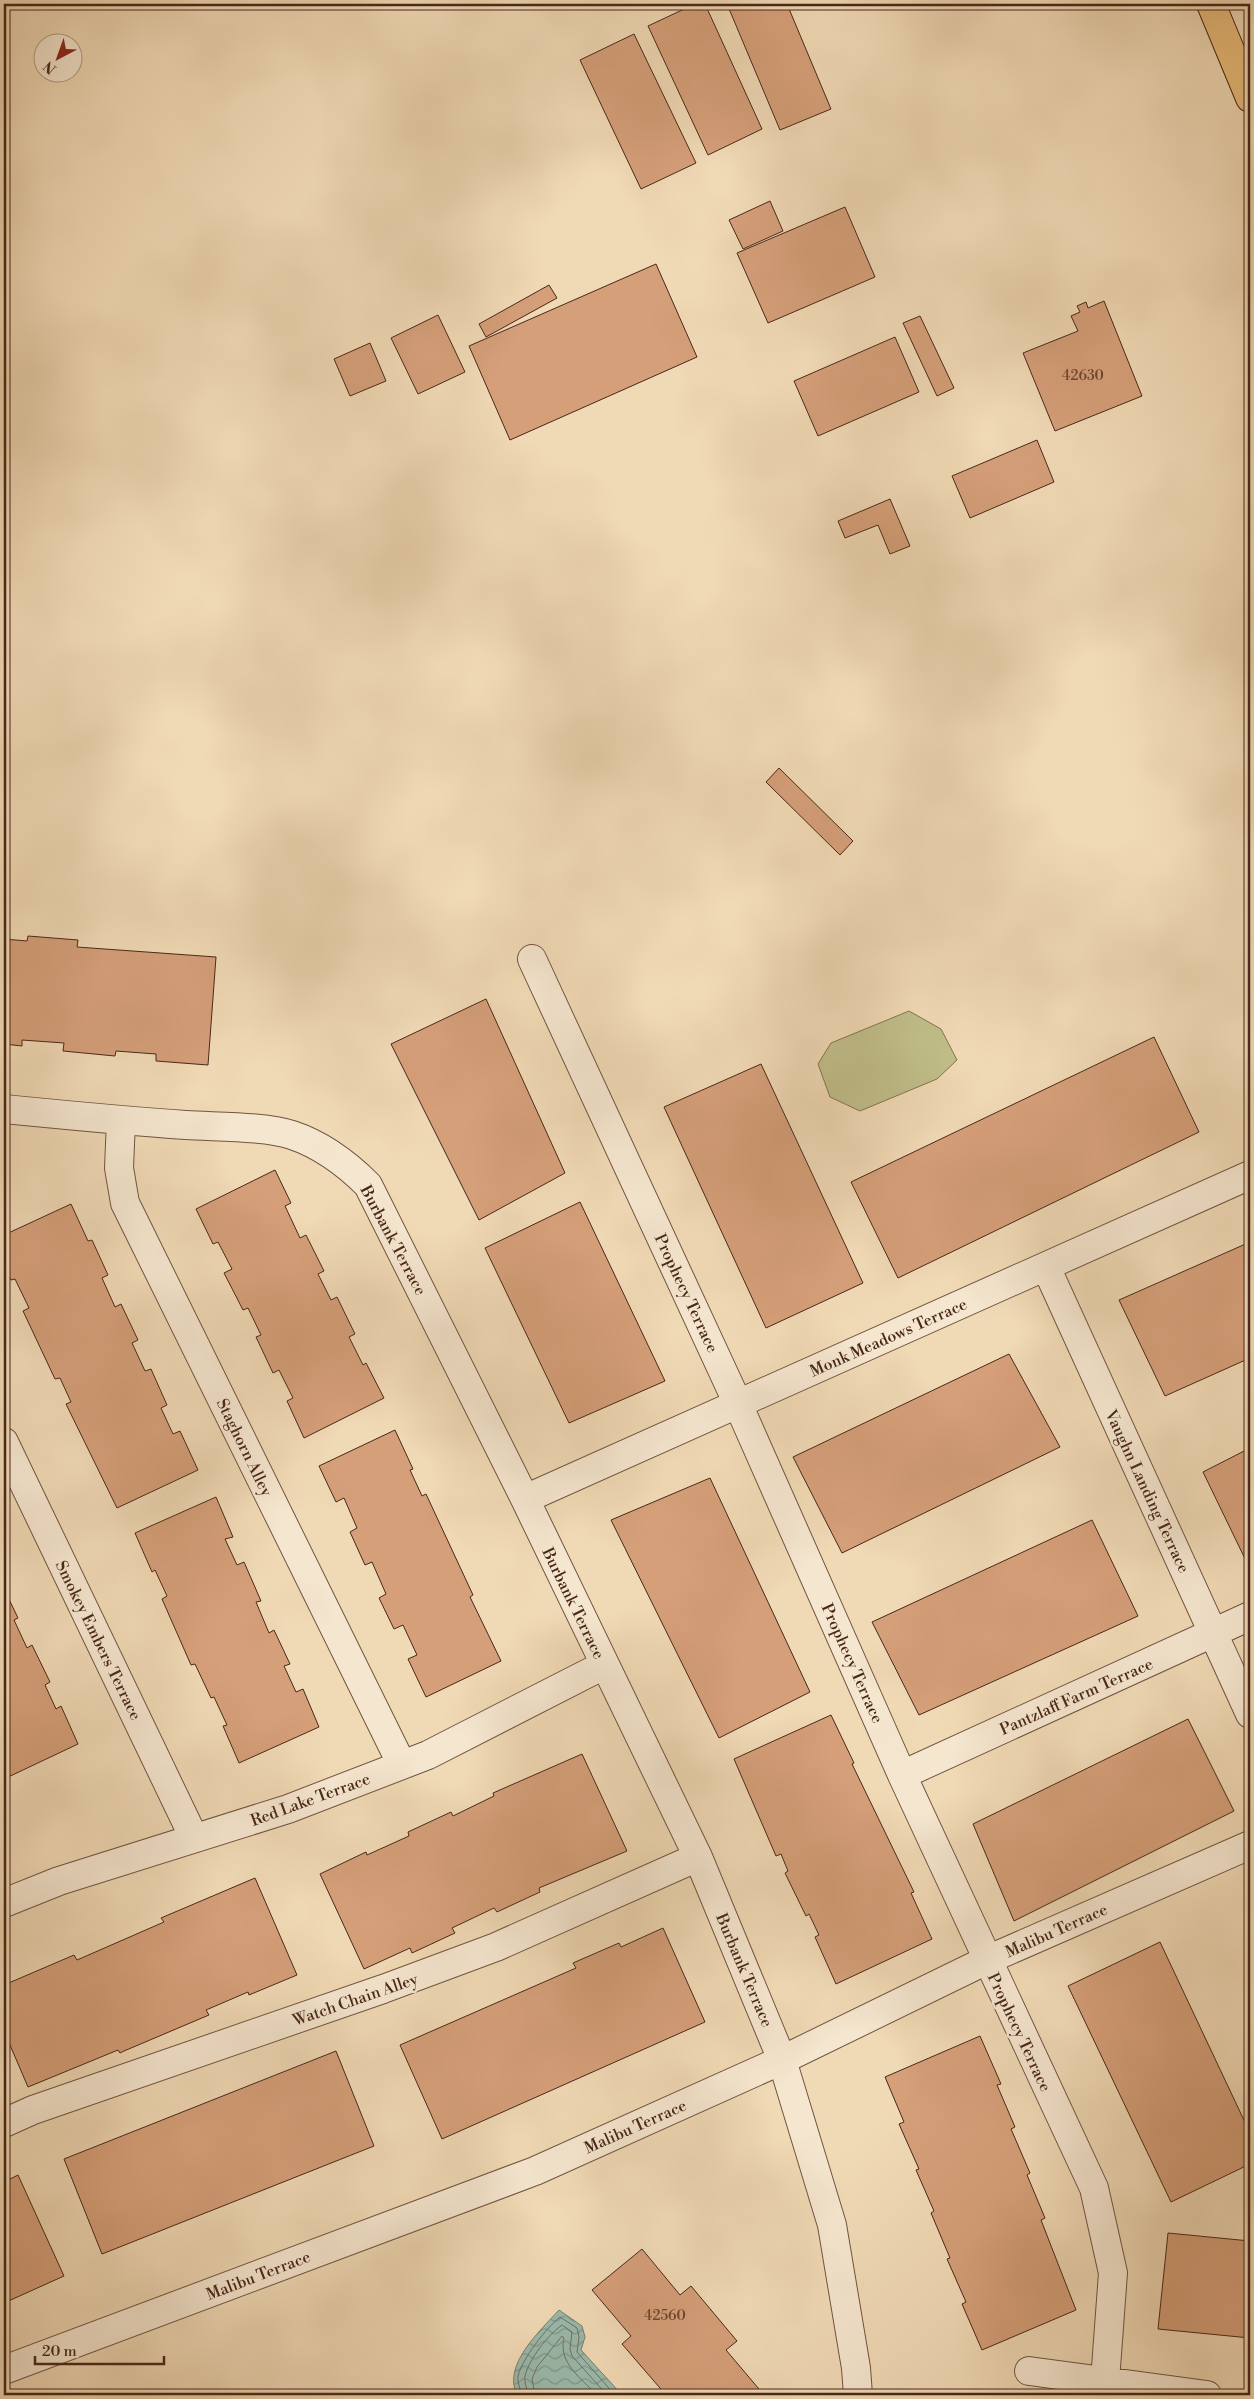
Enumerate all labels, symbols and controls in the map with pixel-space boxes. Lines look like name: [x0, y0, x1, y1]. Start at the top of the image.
north arrow: [32, 32, 82, 82]
text: N: [40, 57, 60, 77]
house number: 42630: [1062, 367, 1104, 385]
street label: Burbank Terrace: [355, 1181, 431, 1299]
street label: Prophecy Terrace: [650, 1231, 722, 1356]
street label: Monk Meadows Terrace: [807, 1294, 970, 1382]
street label: Staghorn Alley: [212, 1395, 276, 1500]
street label: Vaughn Landing Terrace: [1100, 1406, 1194, 1576]
street label: Burbank Terrace: [537, 1543, 609, 1663]
street label: Smokey Embers Terrace: [51, 1557, 145, 1724]
street label: Prophecy Terrace: [817, 1600, 887, 1726]
street label: Pantzlaff Farm Terrace: [997, 1654, 1156, 1740]
street label: Red Lake Terrace: [248, 1769, 373, 1831]
street label: Malibu Terrace: [1002, 1899, 1111, 1962]
street label: Burbank Terrace: [711, 1910, 777, 2030]
street label: Watch Chain Alley: [289, 1969, 421, 2031]
street label: Prophecy Terrace: [983, 1970, 1055, 2095]
street label: Malibu Terrace: [581, 2095, 690, 2158]
street label: Malibu Terrace: [203, 2247, 313, 2305]
house number: 42560: [644, 2307, 686, 2325]
scale bar: [35, 2334, 164, 2366]
text: 20 m: [42, 2342, 77, 2361]

